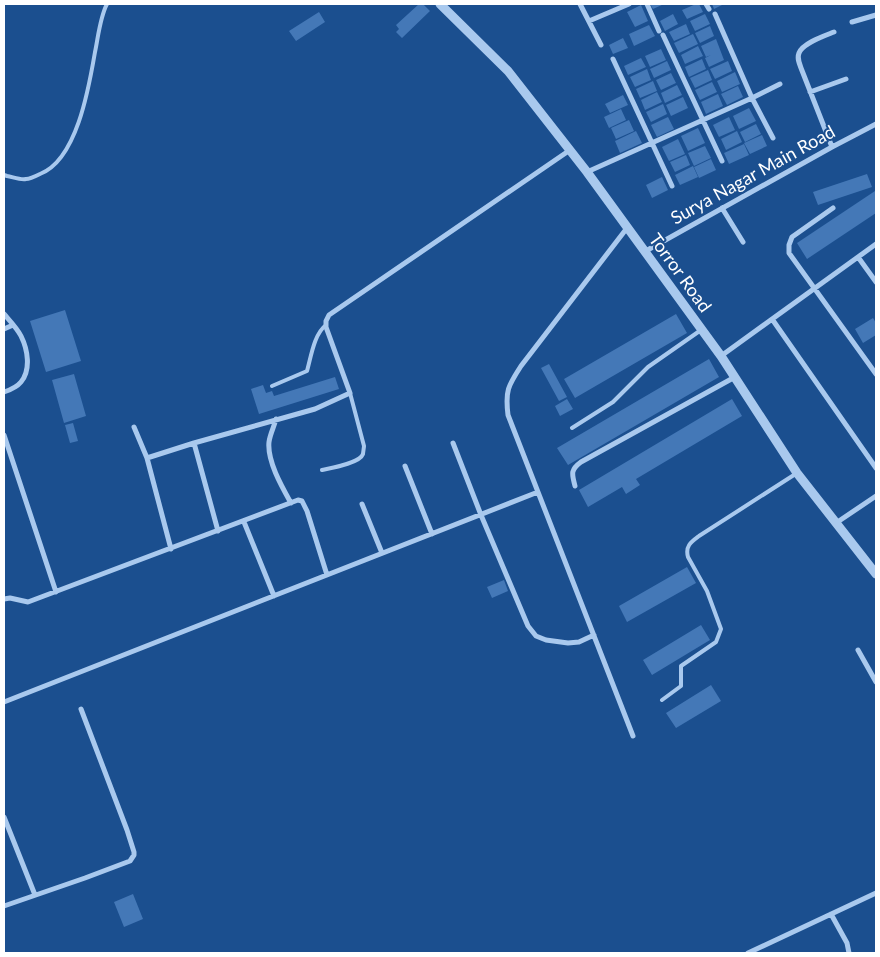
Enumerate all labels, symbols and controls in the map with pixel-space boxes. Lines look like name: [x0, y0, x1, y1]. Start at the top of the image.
street label: Surya Nagar Main Road: [666, 120, 839, 229]
street label: Torror Road: [645, 229, 717, 316]

